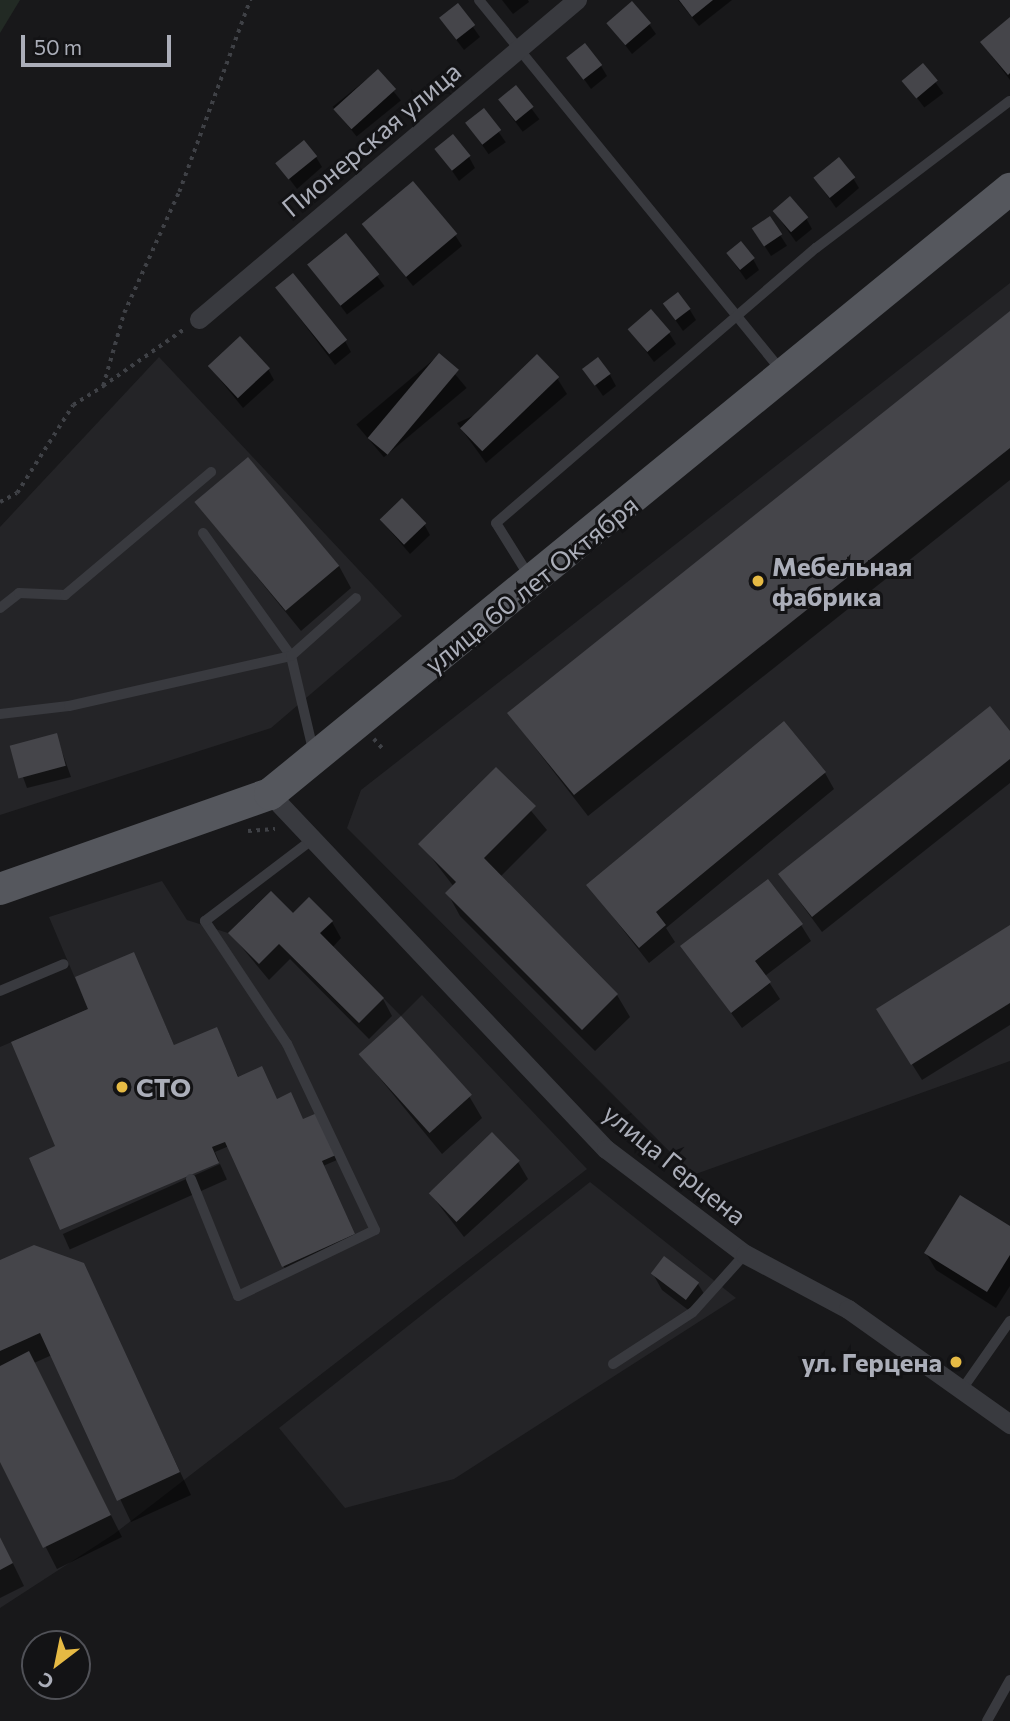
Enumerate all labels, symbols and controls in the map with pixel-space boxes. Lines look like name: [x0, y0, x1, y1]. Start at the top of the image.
scale bar: [24, 21, 175, 65]
text: 50 m: [34, 34, 82, 59]
street label: Пионерская улица: [275, 55, 467, 223]
street label: улица 60 лет Октября: [418, 488, 644, 680]
place label: Мебельная фабрика: [772, 550, 912, 612]
marker: Мебельная фабрика: [750, 573, 766, 589]
place label: СТО: [136, 1071, 191, 1103]
marker: СТО: [114, 1079, 130, 1095]
street label: улица Герцена: [597, 1097, 753, 1231]
place label: ул. Герцена: [801, 1346, 942, 1378]
marker: ул. Герцена: [948, 1354, 964, 1370]
north arrow: [21, 1630, 91, 1700]
text: С: [34, 1668, 57, 1695]

